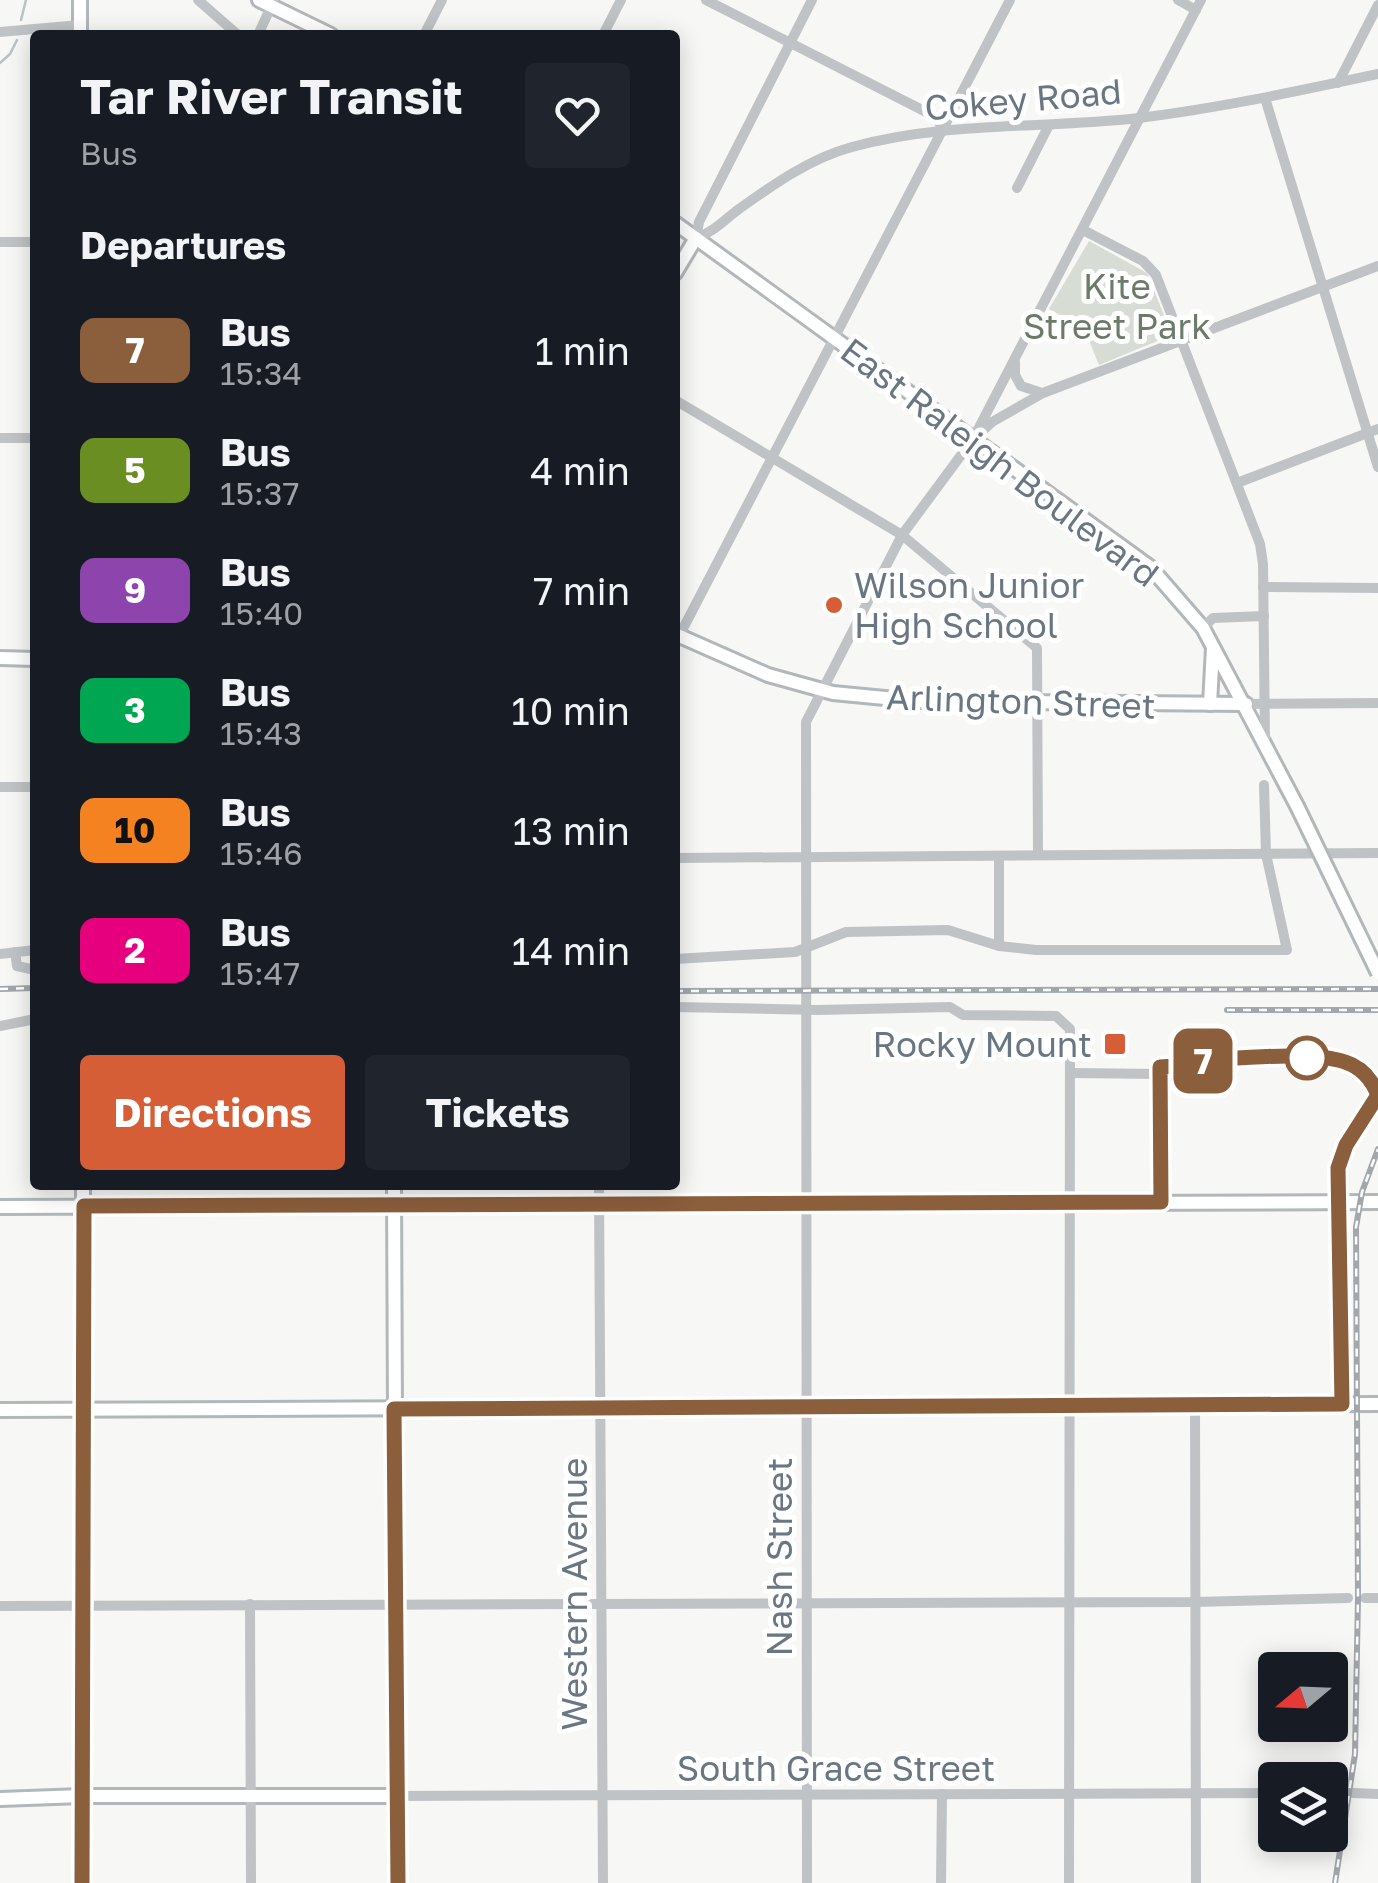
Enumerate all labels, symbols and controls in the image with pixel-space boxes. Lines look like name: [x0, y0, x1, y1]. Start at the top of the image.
button: heart: [525, 63, 630, 168]
text: Tar River Transit: [80, 67, 463, 125]
street label: Cokey Road: [923, 69, 1123, 129]
text: Bus: [80, 134, 138, 172]
text: Departures: [80, 222, 286, 267]
park label: Kite Street Park: [1023, 265, 1211, 347]
text: Bus: [220, 309, 291, 354]
text: 1 min: [535, 328, 630, 373]
text: 7: [125, 329, 145, 371]
street label: East Raleigh Boulevard: [833, 329, 1167, 595]
text: 15:34: [220, 354, 302, 392]
text: Bus: [220, 429, 291, 474]
text: 4 min: [530, 448, 630, 493]
text: 5: [124, 449, 146, 491]
text: 15:37: [220, 474, 299, 512]
text: Bus: [220, 549, 291, 594]
place label: Wilson Junior High School: [854, 564, 1084, 646]
text: 7 min: [533, 568, 630, 613]
text: 9: [124, 569, 146, 611]
text: 15:40: [220, 594, 303, 632]
marker: Wilson Junior High School: [823, 594, 845, 616]
text: Bus: [220, 669, 291, 714]
street label: Arlington Street: [886, 675, 1156, 727]
text: 10 min: [511, 688, 630, 733]
text: 3: [124, 689, 146, 731]
text: 15:43: [220, 714, 302, 752]
text: Bus: [220, 789, 291, 834]
text: 13 min: [513, 808, 630, 853]
text: 10: [115, 809, 155, 851]
text: 15:46: [220, 834, 303, 872]
text: Bus: [220, 909, 291, 954]
text: 14 min: [512, 928, 630, 973]
text: 2: [124, 929, 146, 971]
text: 15:47: [220, 954, 300, 992]
place label: Rocky Mount: [873, 1023, 1092, 1065]
line badge: 7: [1170, 1028, 1236, 1094]
marker: Rocky Mount: [1102, 1031, 1128, 1057]
unlabelled marker: [1286, 1037, 1328, 1079]
text: 7: [1193, 1040, 1213, 1082]
button: Directions: [80, 1055, 345, 1170]
button: Tickets: [365, 1055, 630, 1170]
street label: Western Avenue: [553, 1458, 595, 1730]
street label: Nash Street: [758, 1458, 800, 1656]
north arrow: [1258, 1652, 1348, 1742]
map controls: [1258, 1652, 1348, 1852]
street label: South Grace Street: [677, 1747, 995, 1789]
button: layers: [1258, 1762, 1348, 1852]

